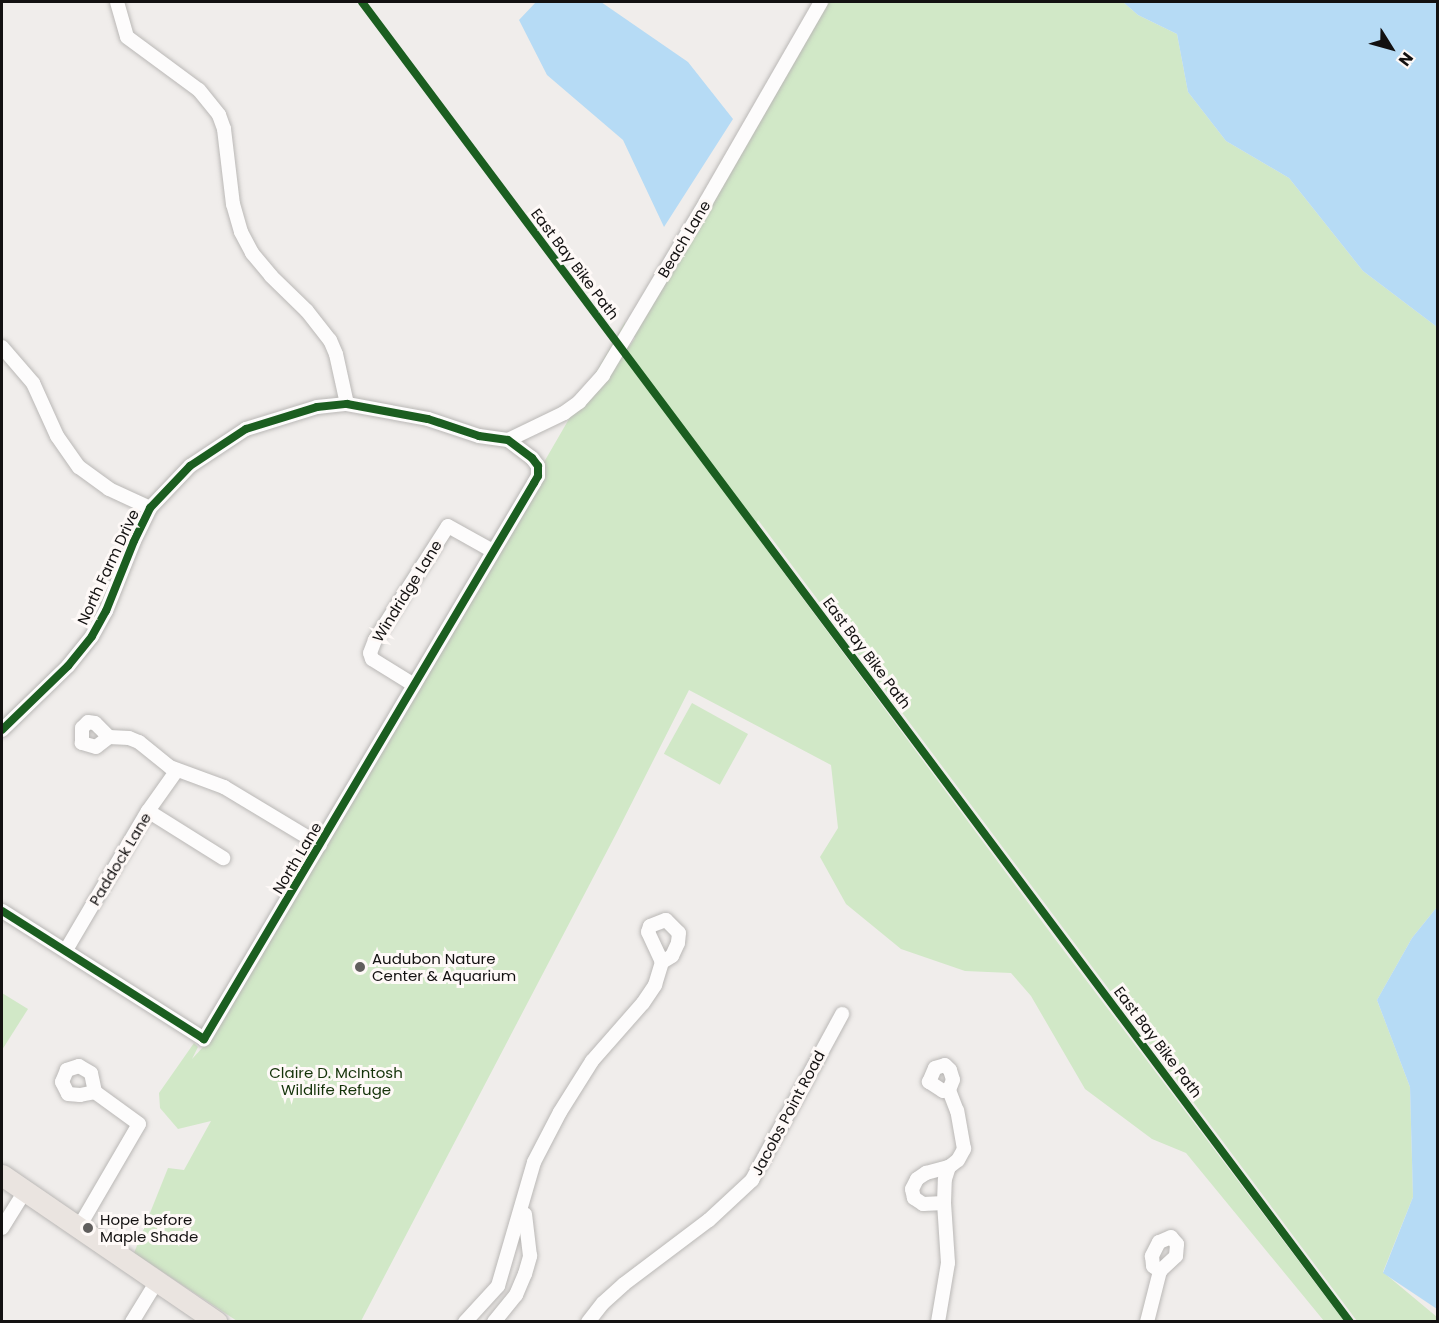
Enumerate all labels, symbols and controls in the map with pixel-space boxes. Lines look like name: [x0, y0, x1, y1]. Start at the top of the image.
north arrow: [1361, 18, 1421, 78]
text: N: [1393, 47, 1419, 71]
street label: Beach Lane: [654, 197, 714, 281]
street label: East Bay Bike Path: [527, 205, 623, 323]
street label: North Farm Drive: [73, 506, 143, 628]
street label: Windridge Lane: [369, 537, 445, 645]
street label: East Bay Bike Path: [819, 594, 915, 712]
street label: Paddock Lane: [85, 809, 155, 909]
street label: North Lane: [269, 819, 325, 897]
place label: Audubon Nature Center & Aquarium: [372, 949, 516, 984]
marker: Audubon Nature Center & Aquarium: [353, 960, 367, 974]
street label: East Bay Bike Path: [1110, 983, 1206, 1101]
street label: Jacobs Point Road: [747, 1047, 829, 1179]
park label: Claire D. McIntosh Wildlife Refuge: [269, 1063, 403, 1098]
place label: Hope before Maple Shade: [100, 1210, 198, 1245]
marker: Hope before Maple Shade: [81, 1221, 95, 1235]

